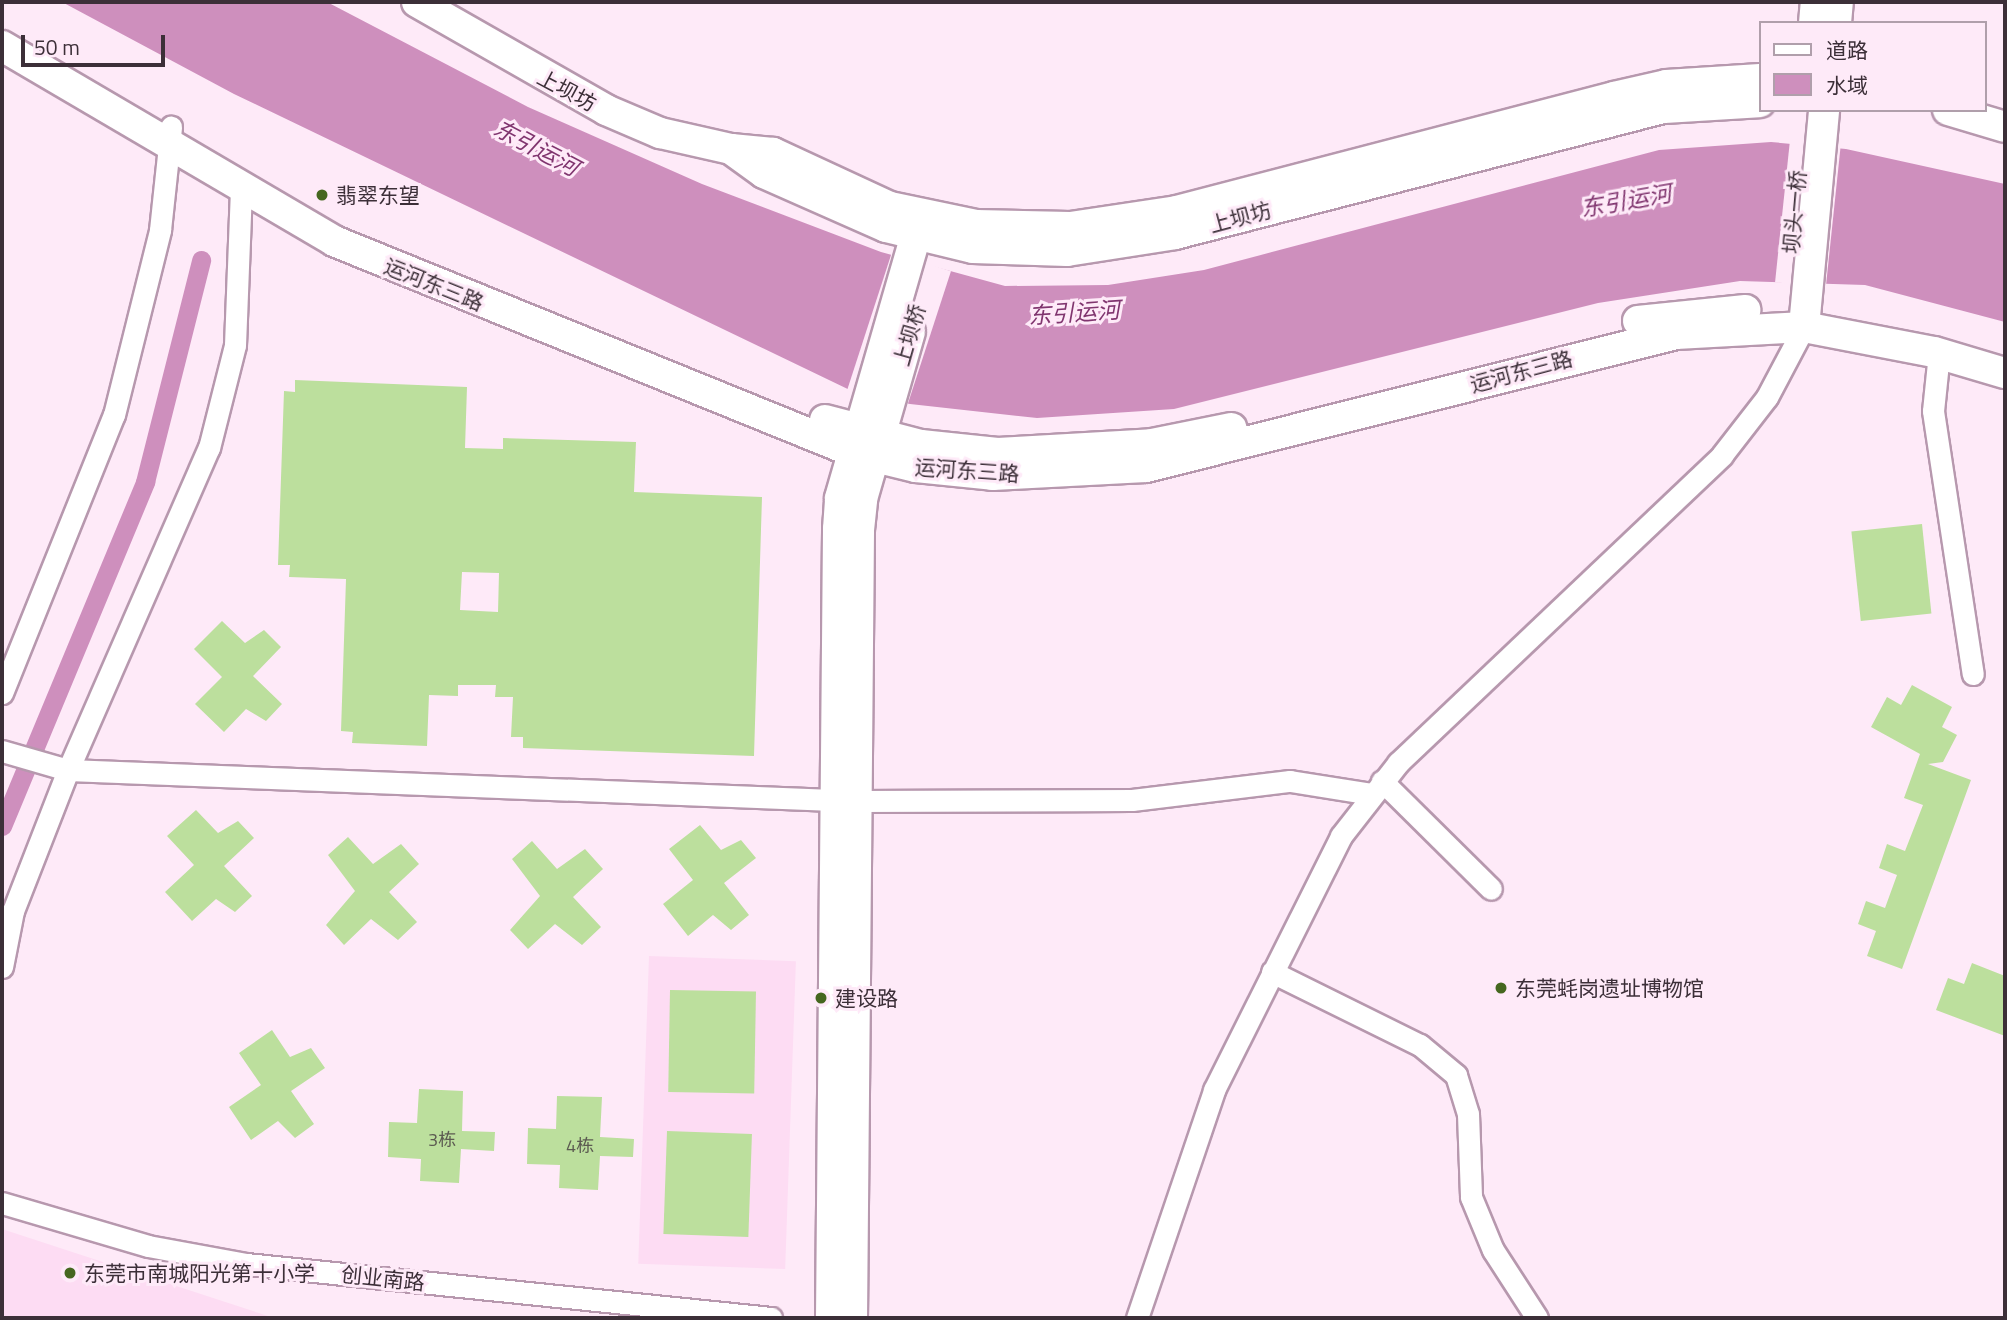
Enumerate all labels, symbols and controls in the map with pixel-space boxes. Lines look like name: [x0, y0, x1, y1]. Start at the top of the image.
scale bar: [24, 21, 168, 65]
legend: [1758, 21, 1986, 112]
text: 50 m: [34, 31, 80, 63]
text: 道路: [1826, 34, 1868, 66]
street label: 上坝坊: [533, 64, 601, 116]
text: 水域: [1826, 69, 1868, 101]
water label: 东引运河: [489, 114, 583, 182]
street label: 坝头一桥: [1778, 169, 1810, 255]
water label: 东引运河: [1578, 179, 1674, 223]
place label: 翡翠东望: [336, 182, 420, 208]
marker: 翡翠东望: [314, 187, 330, 203]
street label: 上坝坊: [1206, 197, 1274, 237]
street label: 运河东三路: [381, 253, 487, 315]
water label: 东引运河: [1027, 296, 1121, 330]
street label: 上坝桥: [888, 301, 930, 369]
street label: 运河东三路: [1467, 345, 1575, 397]
street label: 运河东三路: [914, 454, 1020, 486]
place label: 东莞蚝岗遗址博物馆: [1515, 975, 1704, 1001]
marker: 东莞蚝岗遗址博物馆: [1493, 980, 1509, 996]
place label: 建设路: [835, 985, 898, 1011]
marker: 建设路: [813, 990, 829, 1006]
house number: 3栋: [428, 1129, 456, 1151]
house number: 4栋: [566, 1135, 594, 1157]
place label: 东莞市南城阳光第十小学: [84, 1260, 315, 1286]
street label: 创业南路: [340, 1261, 426, 1295]
marker: 东莞市南城阳光第十小学: [62, 1265, 78, 1281]

